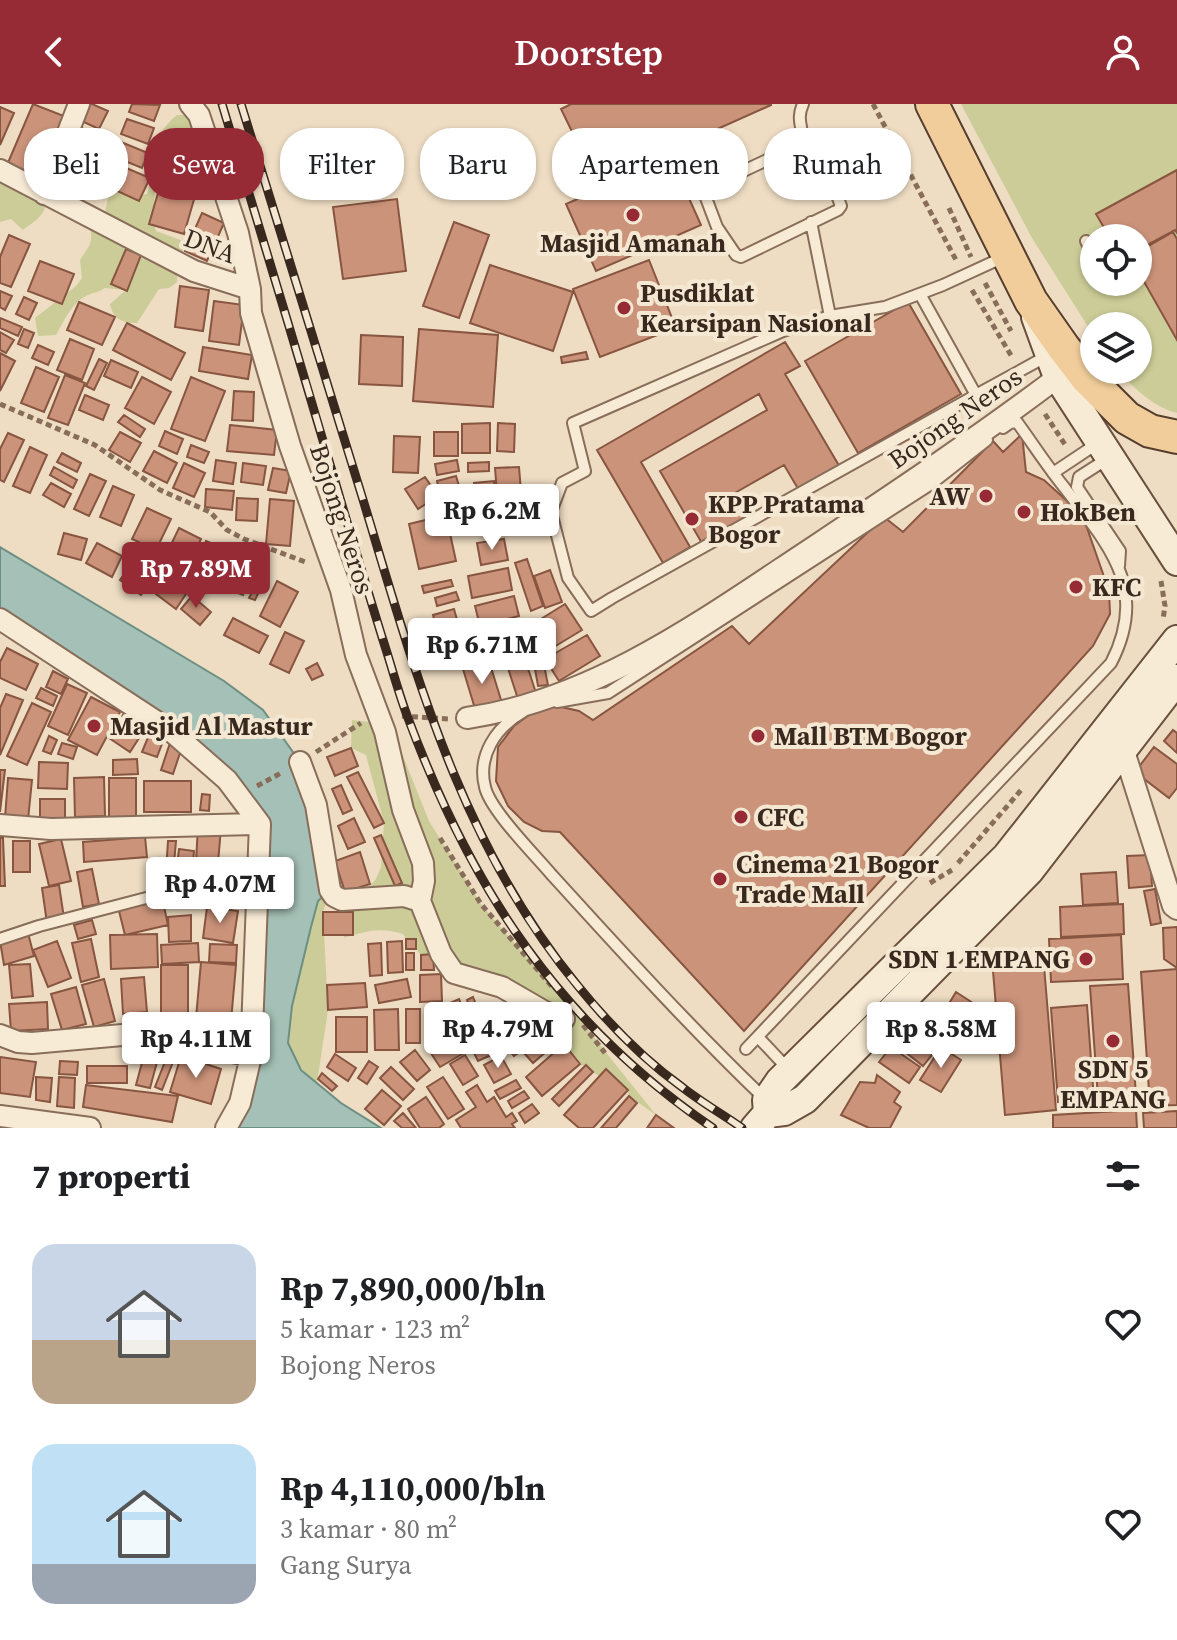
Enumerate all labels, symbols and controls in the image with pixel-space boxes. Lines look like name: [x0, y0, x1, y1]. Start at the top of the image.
text: Doorstep: [514, 28, 663, 77]
icon: back: [32, 30, 76, 74]
icon: person: [1101, 30, 1145, 74]
chip: Beli: [24, 128, 128, 200]
chip: Sewa: [144, 128, 264, 200]
chip: Filter: [280, 128, 404, 200]
chip: Baru: [420, 128, 536, 200]
chip: Apartemen: [552, 128, 748, 200]
chip: Rumah: [764, 128, 911, 200]
marker: Masjid Amanah: [624, 206, 642, 224]
street label: DNA: [179, 220, 241, 272]
map controls: [1080, 224, 1152, 384]
button: locate: [1080, 224, 1152, 296]
place label: Masjid Amanah: [540, 225, 726, 261]
place label: Pusdiklat Kearsipan Nasional: [640, 275, 872, 341]
marker: Pusdiklat Kearsipan Nasional: [615, 299, 633, 317]
button: layers: [1080, 312, 1152, 384]
street label: Bojong Neros: [881, 359, 1029, 477]
street label: Bojong Neros: [301, 439, 383, 599]
place label: AW: [929, 478, 970, 514]
pin: Rp 6.2M: [418, 484, 566, 552]
place label: KPP Pratama Bogor: [708, 486, 865, 552]
marker: AW: [977, 487, 995, 505]
text: Rp 6.2M: [443, 492, 541, 528]
place label: HokBen: [1040, 494, 1136, 530]
marker: HokBen: [1015, 503, 1033, 521]
marker: KPP Pratama Bogor: [683, 510, 701, 528]
pin: Rp 7.89M: [113, 542, 279, 610]
text: Rp 7.89M: [140, 550, 252, 586]
place label: KFC: [1092, 569, 1141, 605]
marker: KFC: [1067, 578, 1085, 596]
pin: Rp 6.71M: [399, 618, 565, 686]
text: Rp 6.71M: [426, 626, 538, 662]
place label: Masjid Al Mastur: [110, 708, 313, 744]
marker: Masjid Al Mastur: [85, 717, 103, 735]
place label: Mall BTM Bogor: [774, 718, 968, 754]
marker: Mall BTM Bogor: [749, 727, 767, 745]
place label: CFC: [757, 799, 804, 835]
marker: CFC: [732, 808, 750, 826]
place label: Cinema 21 Bogor Trade Mall: [736, 846, 940, 912]
pin: Rp 4.07M: [137, 857, 303, 925]
text: Rp 4.07M: [164, 865, 276, 901]
marker: Cinema 21 Bogor Trade Mall: [711, 870, 729, 888]
place label: SDN 1 EMPANG: [888, 941, 1070, 977]
marker: SDN 1 EMPANG: [1077, 950, 1095, 968]
pin: Rp 4.79M: [415, 1002, 581, 1070]
pin: Rp 8.58M: [858, 1002, 1024, 1070]
text: Rp 4.79M: [442, 1010, 554, 1046]
text: Rp 8.58M: [885, 1010, 997, 1046]
pin: Rp 4.11M: [113, 1012, 279, 1080]
text: Rp 4.11M: [140, 1020, 252, 1056]
marker: SDN 5 EMPANG: [1104, 1032, 1122, 1050]
place label: SDN 5 EMPANG: [1060, 1051, 1166, 1117]
text: 7 properti: [32, 1153, 190, 1199]
icon: filters: [1101, 1154, 1145, 1198]
text: Rp 7,890,000/bln: [280, 1265, 546, 1311]
icon: home: [96, 1276, 192, 1372]
icon: heart: [1101, 1302, 1145, 1346]
text: 5 kamar · 123 m²: [280, 1311, 470, 1347]
text: Bojong Neros: [280, 1347, 436, 1383]
text: Rp 4,110,000/bln: [280, 1465, 546, 1511]
icon: home: [96, 1476, 192, 1572]
icon: heart: [1101, 1502, 1145, 1546]
text: 3 kamar · 80 m²: [280, 1511, 457, 1547]
text: Gang Surya: [280, 1547, 412, 1583]

